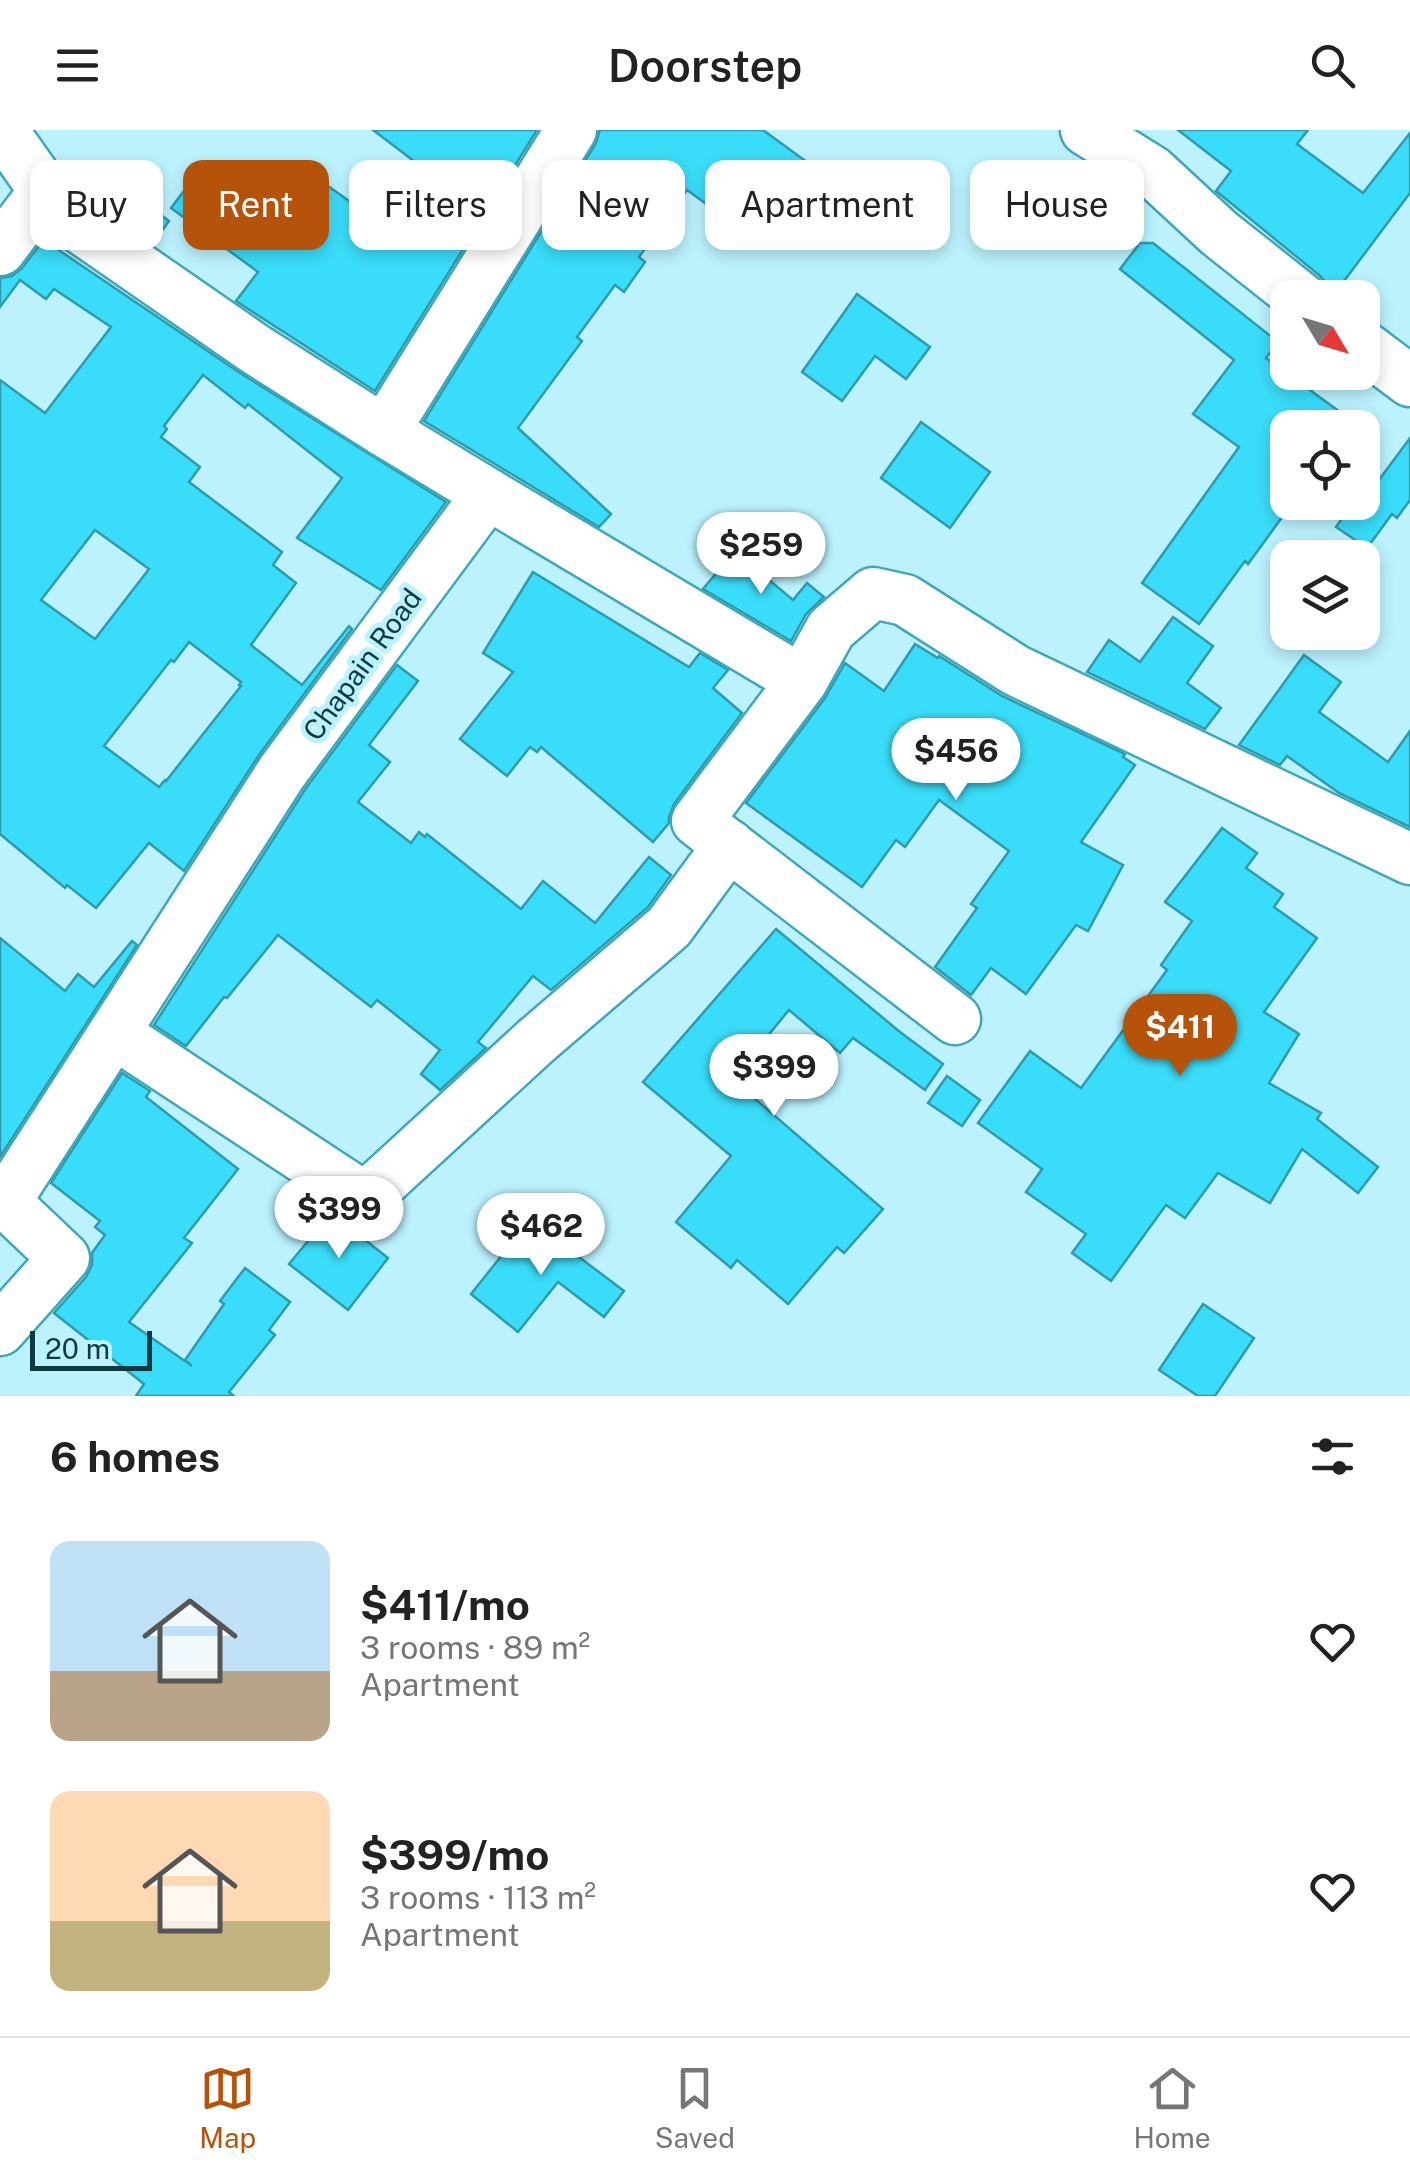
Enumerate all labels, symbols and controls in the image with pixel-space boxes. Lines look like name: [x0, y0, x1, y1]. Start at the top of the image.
icon: menu: [50, 38, 105, 93]
icon: search: [1305, 38, 1360, 93]
text: Doorstep: [608, 39, 802, 92]
chip: Buy: [30, 160, 163, 250]
chip: Rent: [183, 160, 329, 250]
chip: Filters: [349, 160, 522, 250]
chip: New: [542, 160, 685, 250]
chip: Apartment: [705, 160, 950, 250]
chip: House: [970, 160, 1144, 250]
north arrow: [1270, 280, 1380, 390]
map controls: [1270, 280, 1380, 650]
button: locate: [1270, 410, 1380, 520]
pin: $259: [702, 512, 820, 597]
text: $259: [719, 526, 803, 563]
button: layers: [1270, 540, 1380, 650]
street label: Chapain Road: [296, 582, 428, 746]
pin: $456: [897, 718, 1015, 803]
text: $456: [913, 732, 999, 769]
pin: $411: [1121, 994, 1239, 1079]
text: $411: [1145, 1008, 1215, 1045]
pin: $399: [715, 1034, 833, 1119]
text: $399: [731, 1048, 817, 1085]
pin: $399: [280, 1176, 398, 1261]
text: $399: [296, 1190, 382, 1227]
pin: $462: [482, 1193, 600, 1278]
text: $462: [499, 1207, 583, 1244]
scale bar: [30, 1326, 152, 1370]
text: 20 m: [45, 1332, 110, 1365]
icon: filters: [1305, 1429, 1360, 1484]
text: 6 homes: [50, 1432, 220, 1481]
text: $411/mo: [360, 1580, 530, 1629]
icon: home: [130, 1581, 250, 1701]
icon: heart: [1305, 1614, 1360, 1669]
text: 3 rooms · 89 m²: [360, 1629, 590, 1666]
text: Apartment: [360, 1666, 520, 1703]
text: $399/mo: [360, 1830, 549, 1879]
icon: home: [130, 1831, 250, 1951]
icon: heart: [1305, 1864, 1360, 1919]
text: 3 rooms · 113 m²: [360, 1879, 596, 1916]
text: Apartment: [360, 1916, 520, 1953]
tab: Map: [199, 2061, 256, 2154]
tab: Saved: [655, 2061, 735, 2154]
tab: Home: [1133, 2061, 1211, 2154]

